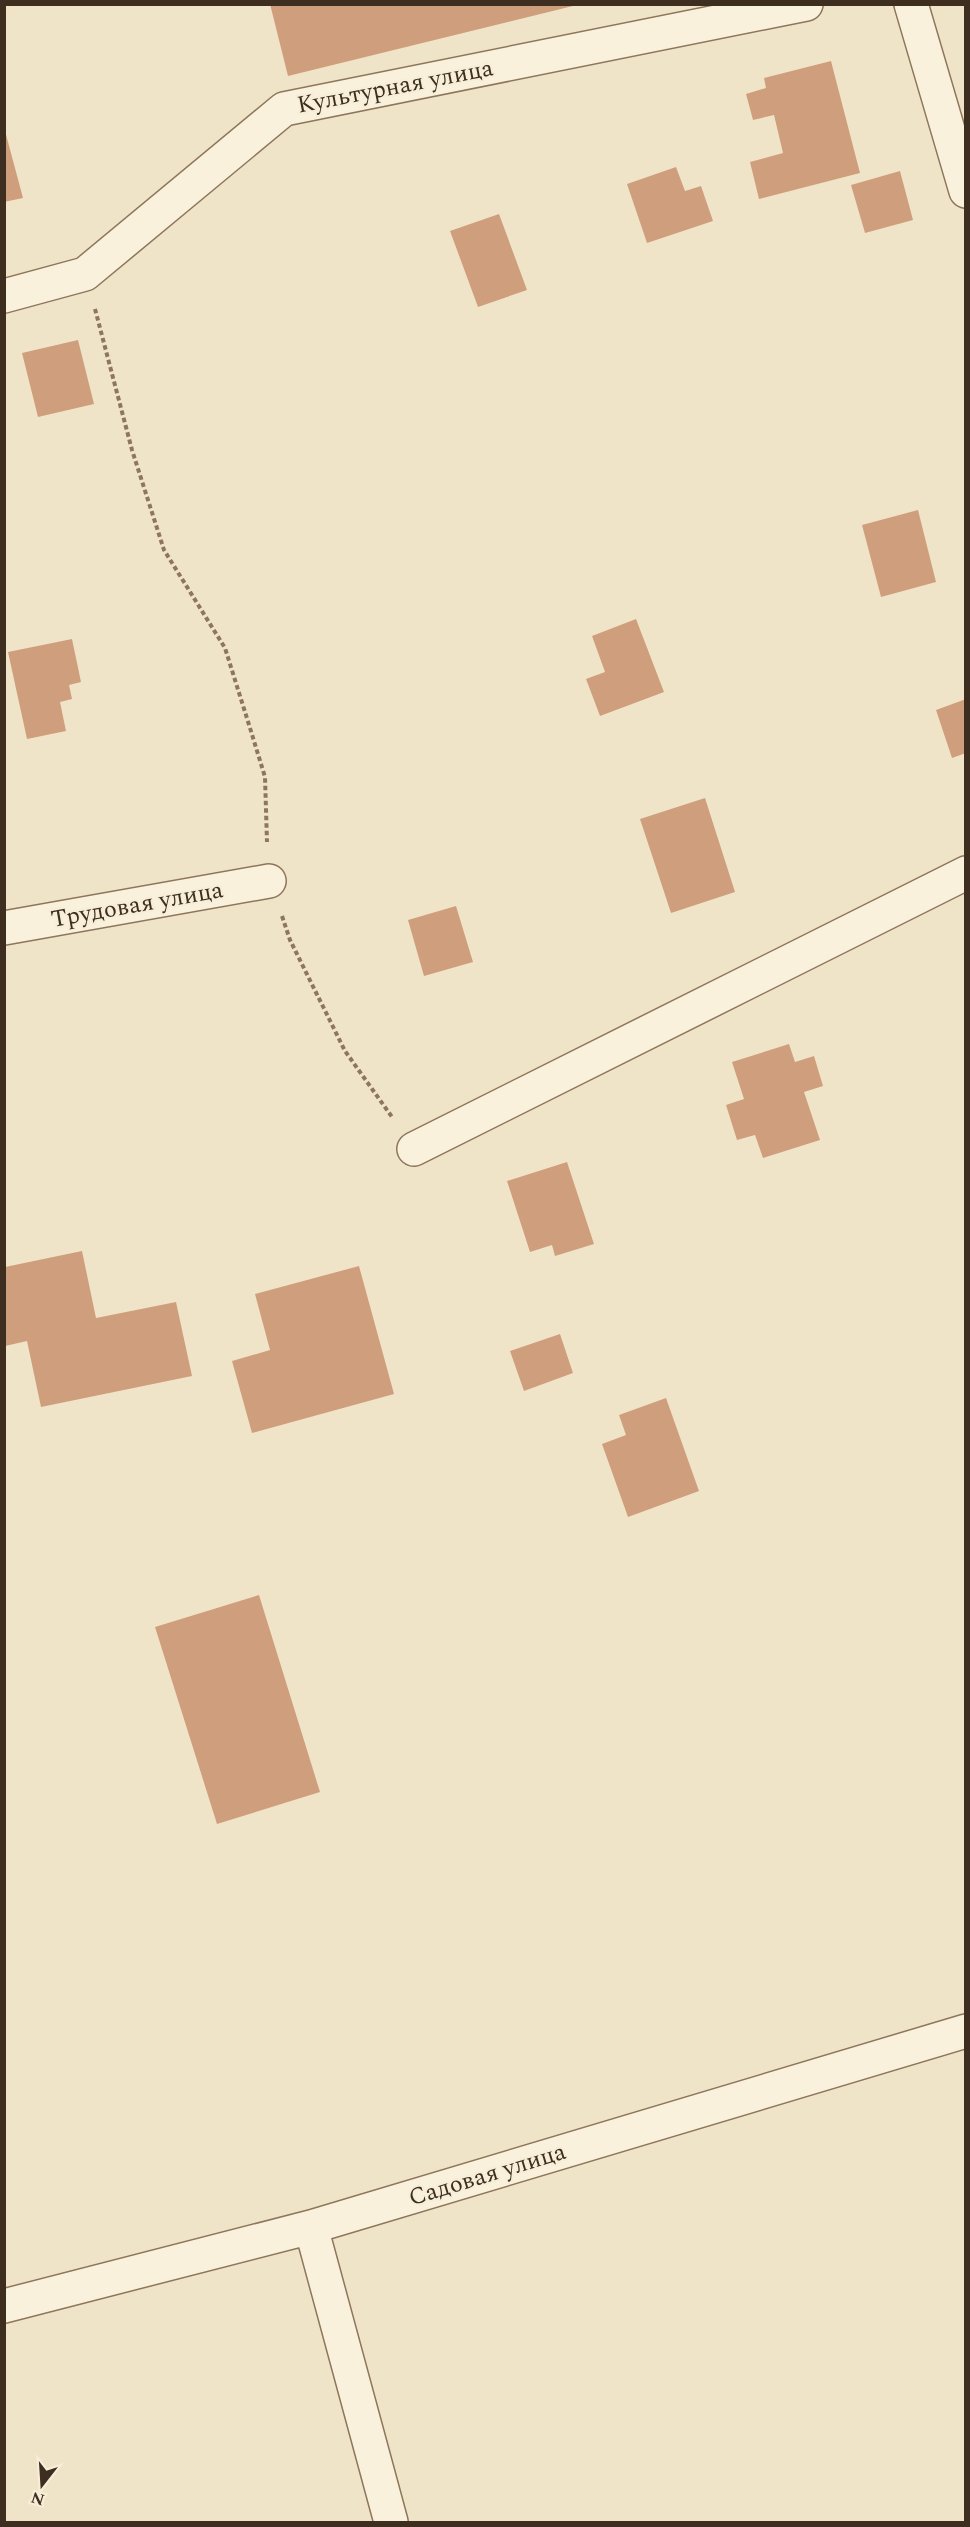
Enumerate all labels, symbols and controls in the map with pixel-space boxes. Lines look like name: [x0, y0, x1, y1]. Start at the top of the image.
street label: Культурная улица: [294, 50, 497, 124]
street label: Трудовая улица: [48, 872, 226, 938]
street label: Садовая улица: [404, 2134, 571, 2216]
north arrow: [12, 2455, 72, 2515]
text: N: [28, 2485, 48, 2512]

